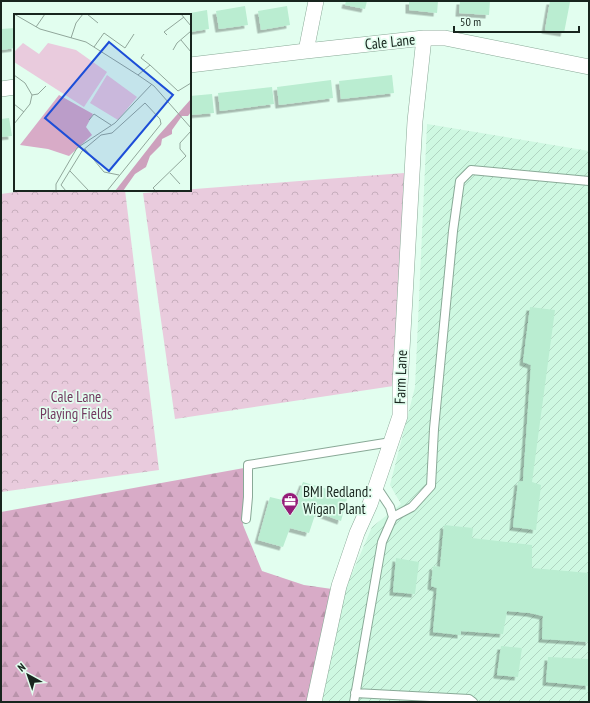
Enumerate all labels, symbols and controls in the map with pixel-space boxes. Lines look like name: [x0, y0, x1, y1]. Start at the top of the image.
scale bar: [454, 8, 579, 34]
inset map: [14, 14, 191, 191]
text: 50 m: [460, 14, 481, 29]
street label: Cale Lane: [364, 29, 416, 54]
street label: Farm Lane: [390, 350, 411, 404]
park label: Cale Lane Playing Fields: [40, 387, 112, 423]
place label: BMI Redland: Wigan Plant: [303, 482, 371, 518]
office icon: BMI Redland: Wigan Plant: [280, 491, 300, 516]
north arrow: [8, 655, 48, 695]
text: N: [15, 660, 28, 675]

